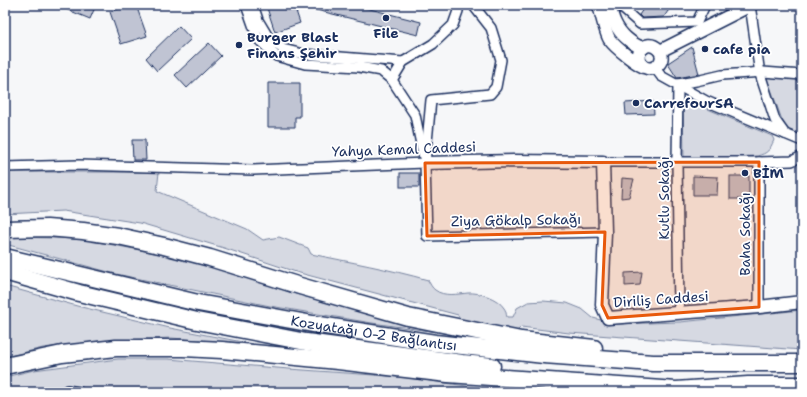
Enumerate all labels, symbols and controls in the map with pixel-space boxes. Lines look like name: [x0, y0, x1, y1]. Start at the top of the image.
marker: File: [381, 13, 391, 23]
place label: File: [373, 24, 399, 42]
place label: Burger Blast Finans Şehir: [247, 28, 339, 62]
marker: Burger Blast Finans Şehir: [234, 40, 244, 50]
place label: cafe pia: [713, 40, 771, 58]
marker: cafe pia: [700, 44, 710, 54]
place label: CarrefourSA: [644, 94, 734, 112]
marker: CarrefourSA: [631, 98, 641, 108]
street label: Yahya Kemal Caddesi: [332, 137, 476, 161]
street label: Kutlu Sokağı: [655, 156, 673, 240]
place label: BİM: [753, 164, 785, 182]
marker: BİM: [740, 168, 750, 178]
street label: Baha Sokağı: [736, 192, 754, 276]
street label: Ziya Gökalp Sokağı: [451, 210, 581, 230]
street label: Diriliş Caddesi: [613, 287, 709, 311]
street label: Kozyatağı O-2 Bağlantısı: [289, 311, 458, 354]

